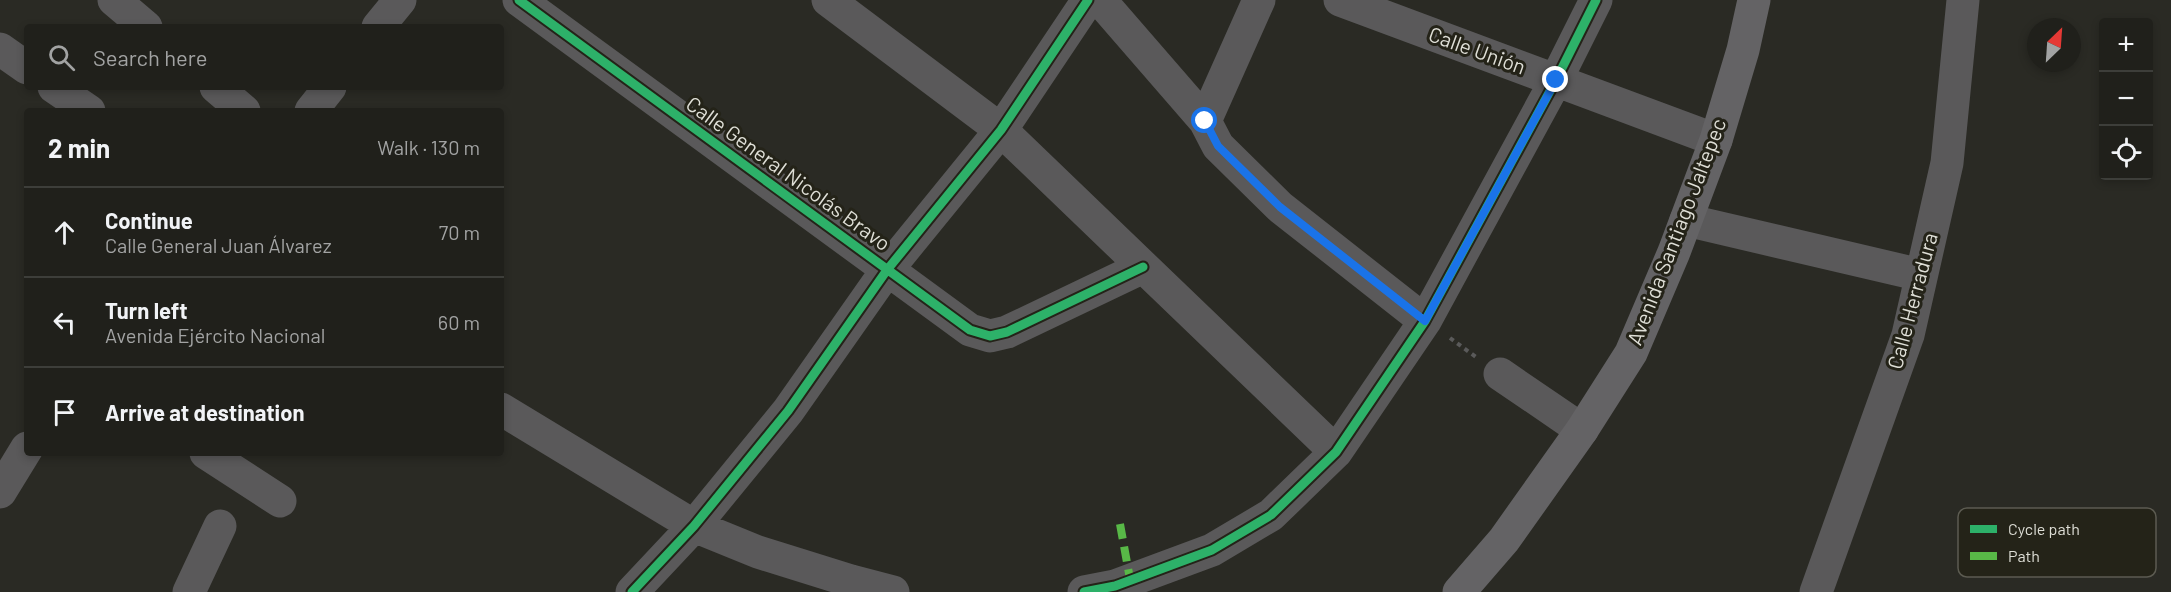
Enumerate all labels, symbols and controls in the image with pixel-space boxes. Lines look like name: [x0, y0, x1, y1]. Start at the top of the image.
north arrow: [2027, 18, 2081, 72]
map controls: [2099, 18, 2153, 180]
button: +: [2099, 18, 2153, 72]
street label: Calle Unión: [1426, 21, 1529, 79]
search box: [24, 24, 504, 90]
icon: search: [45, 41, 78, 74]
text: Search here: [93, 44, 207, 70]
route end: [1542, 66, 1568, 92]
button: −: [2099, 72, 2153, 126]
street label: Calle General Nicolás Bravo: [682, 90, 896, 255]
route start: [1191, 107, 1217, 133]
street label: Avenida Santiago Jaltepec: [1621, 115, 1730, 348]
button: locate: [2099, 126, 2153, 180]
text: 2 min: [48, 132, 110, 163]
text: Walk · 130 m: [377, 135, 480, 159]
text: Continue: [105, 207, 193, 233]
icon: ahead: [48, 216, 81, 249]
text: 70 m: [439, 220, 480, 244]
street label: Calle Herradura: [1881, 230, 1942, 372]
text: Calle General Juan Álvarez: [105, 233, 332, 257]
text: Turn left: [105, 297, 188, 323]
icon: left: [48, 306, 81, 339]
text: 60 m: [438, 310, 480, 334]
text: Avenida Ejército Nacional: [105, 323, 325, 347]
icon: arrive: [48, 396, 81, 429]
text: Arrive at destination: [105, 399, 304, 425]
legend: [1958, 508, 2156, 577]
text: Cycle path: [2008, 519, 2080, 538]
text: Path: [2008, 546, 2040, 565]

